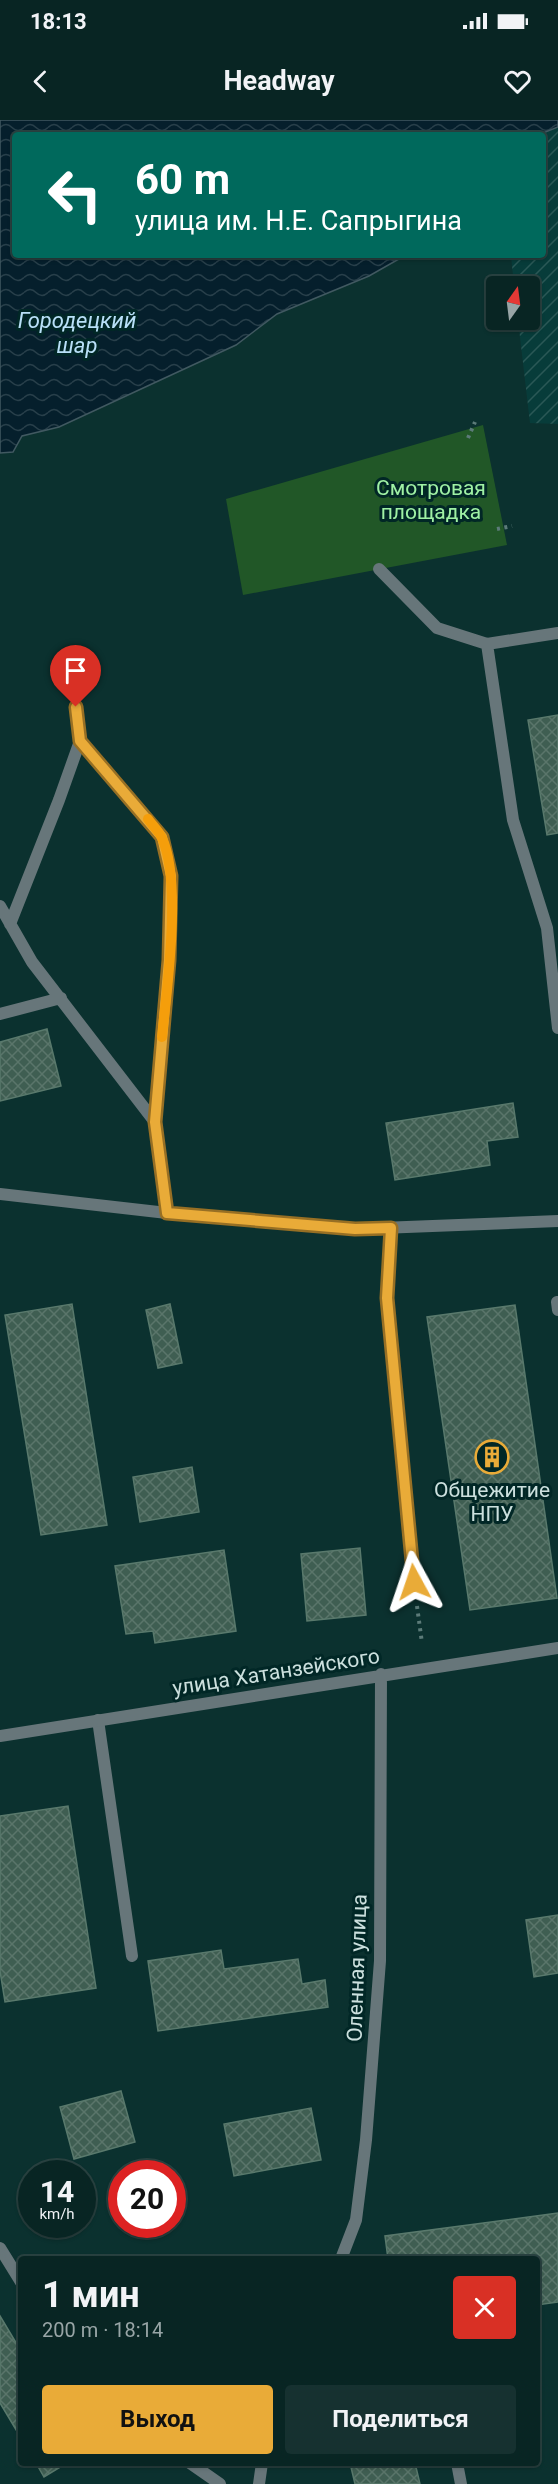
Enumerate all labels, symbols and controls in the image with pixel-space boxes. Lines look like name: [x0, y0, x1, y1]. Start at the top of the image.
text: 18:13: [30, 9, 87, 34]
icon: back: [24, 65, 57, 98]
text: Headway: [224, 65, 334, 97]
icon: heart: [501, 65, 534, 98]
text: 60 m: [135, 155, 230, 204]
icon: left: [36, 156, 114, 234]
text: улица им. Н.Е. Сапрыгина: [135, 205, 462, 237]
north arrow: [486, 276, 540, 330]
map controls: [486, 276, 540, 330]
water label: Городецкий шар: [18, 308, 136, 358]
park label: Смотровая площадка: [376, 476, 486, 524]
pin: [50, 645, 101, 707]
icon: arrive: [59, 654, 92, 687]
building icon: Общежитие НПУ: [474, 1439, 510, 1475]
place label: Общежитие НПУ: [434, 1478, 550, 1526]
position arrow: [382, 1550, 446, 1614]
street label: улица Хатанзейского: [171, 1644, 381, 1700]
street label: Оленная улица: [342, 1894, 372, 2042]
speed limit sign: 20: [108, 2160, 186, 2238]
text: 14: [40, 2174, 74, 2209]
text: km/h: [39, 2205, 75, 2223]
text: 1 мин: [42, 2274, 140, 2316]
button: close: [453, 2276, 516, 2339]
text: 200 m · 18:14: [42, 2318, 163, 2342]
button: Выход: [42, 2385, 273, 2454]
button: Поделиться: [285, 2385, 516, 2454]

